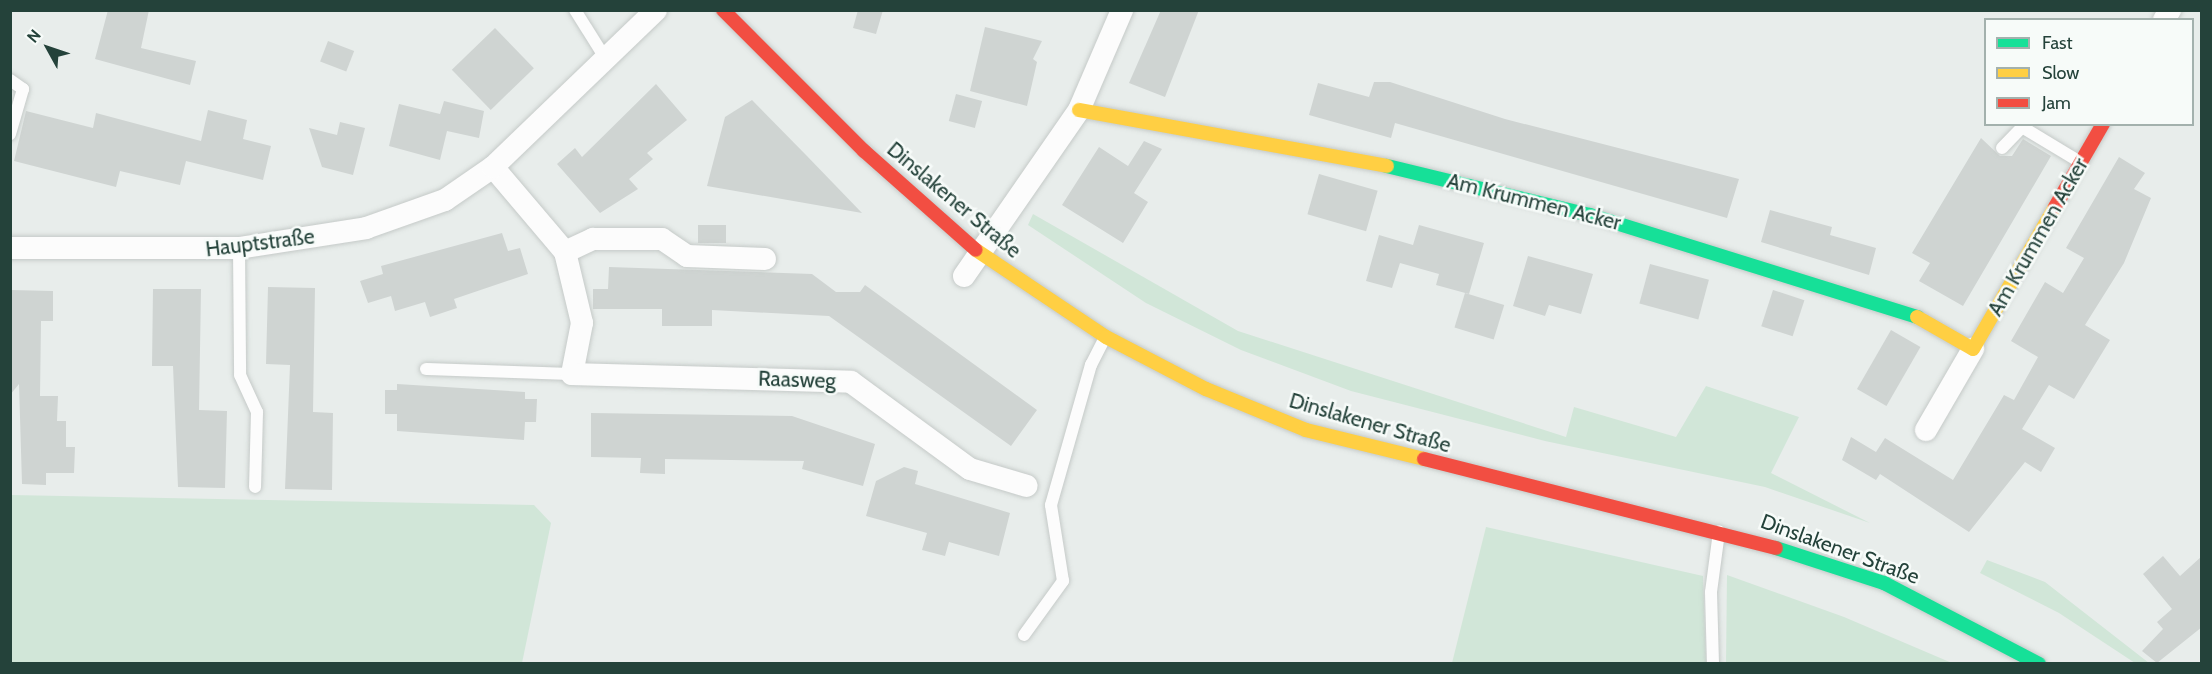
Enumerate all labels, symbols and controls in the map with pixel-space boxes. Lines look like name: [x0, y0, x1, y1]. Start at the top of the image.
north arrow: [18, 18, 78, 78]
legend: [1984, 18, 2194, 126]
text: N: [23, 26, 45, 47]
text: Fast: [2042, 32, 2073, 54]
text: Slow: [2042, 62, 2079, 84]
text: Jam: [2042, 92, 2071, 114]
street label: Dinslakener Straße: [882, 137, 1026, 263]
street label: Am Krummen Acker: [1983, 154, 2093, 320]
street label: Am Krummen Acker: [1444, 168, 1624, 236]
street label: Hauptstraße: [204, 224, 316, 262]
street label: Raasweg: [758, 366, 836, 394]
street label: Dinslakener Straße: [1286, 388, 1454, 458]
street label: Dinslakener Straße: [1757, 509, 1923, 589]

